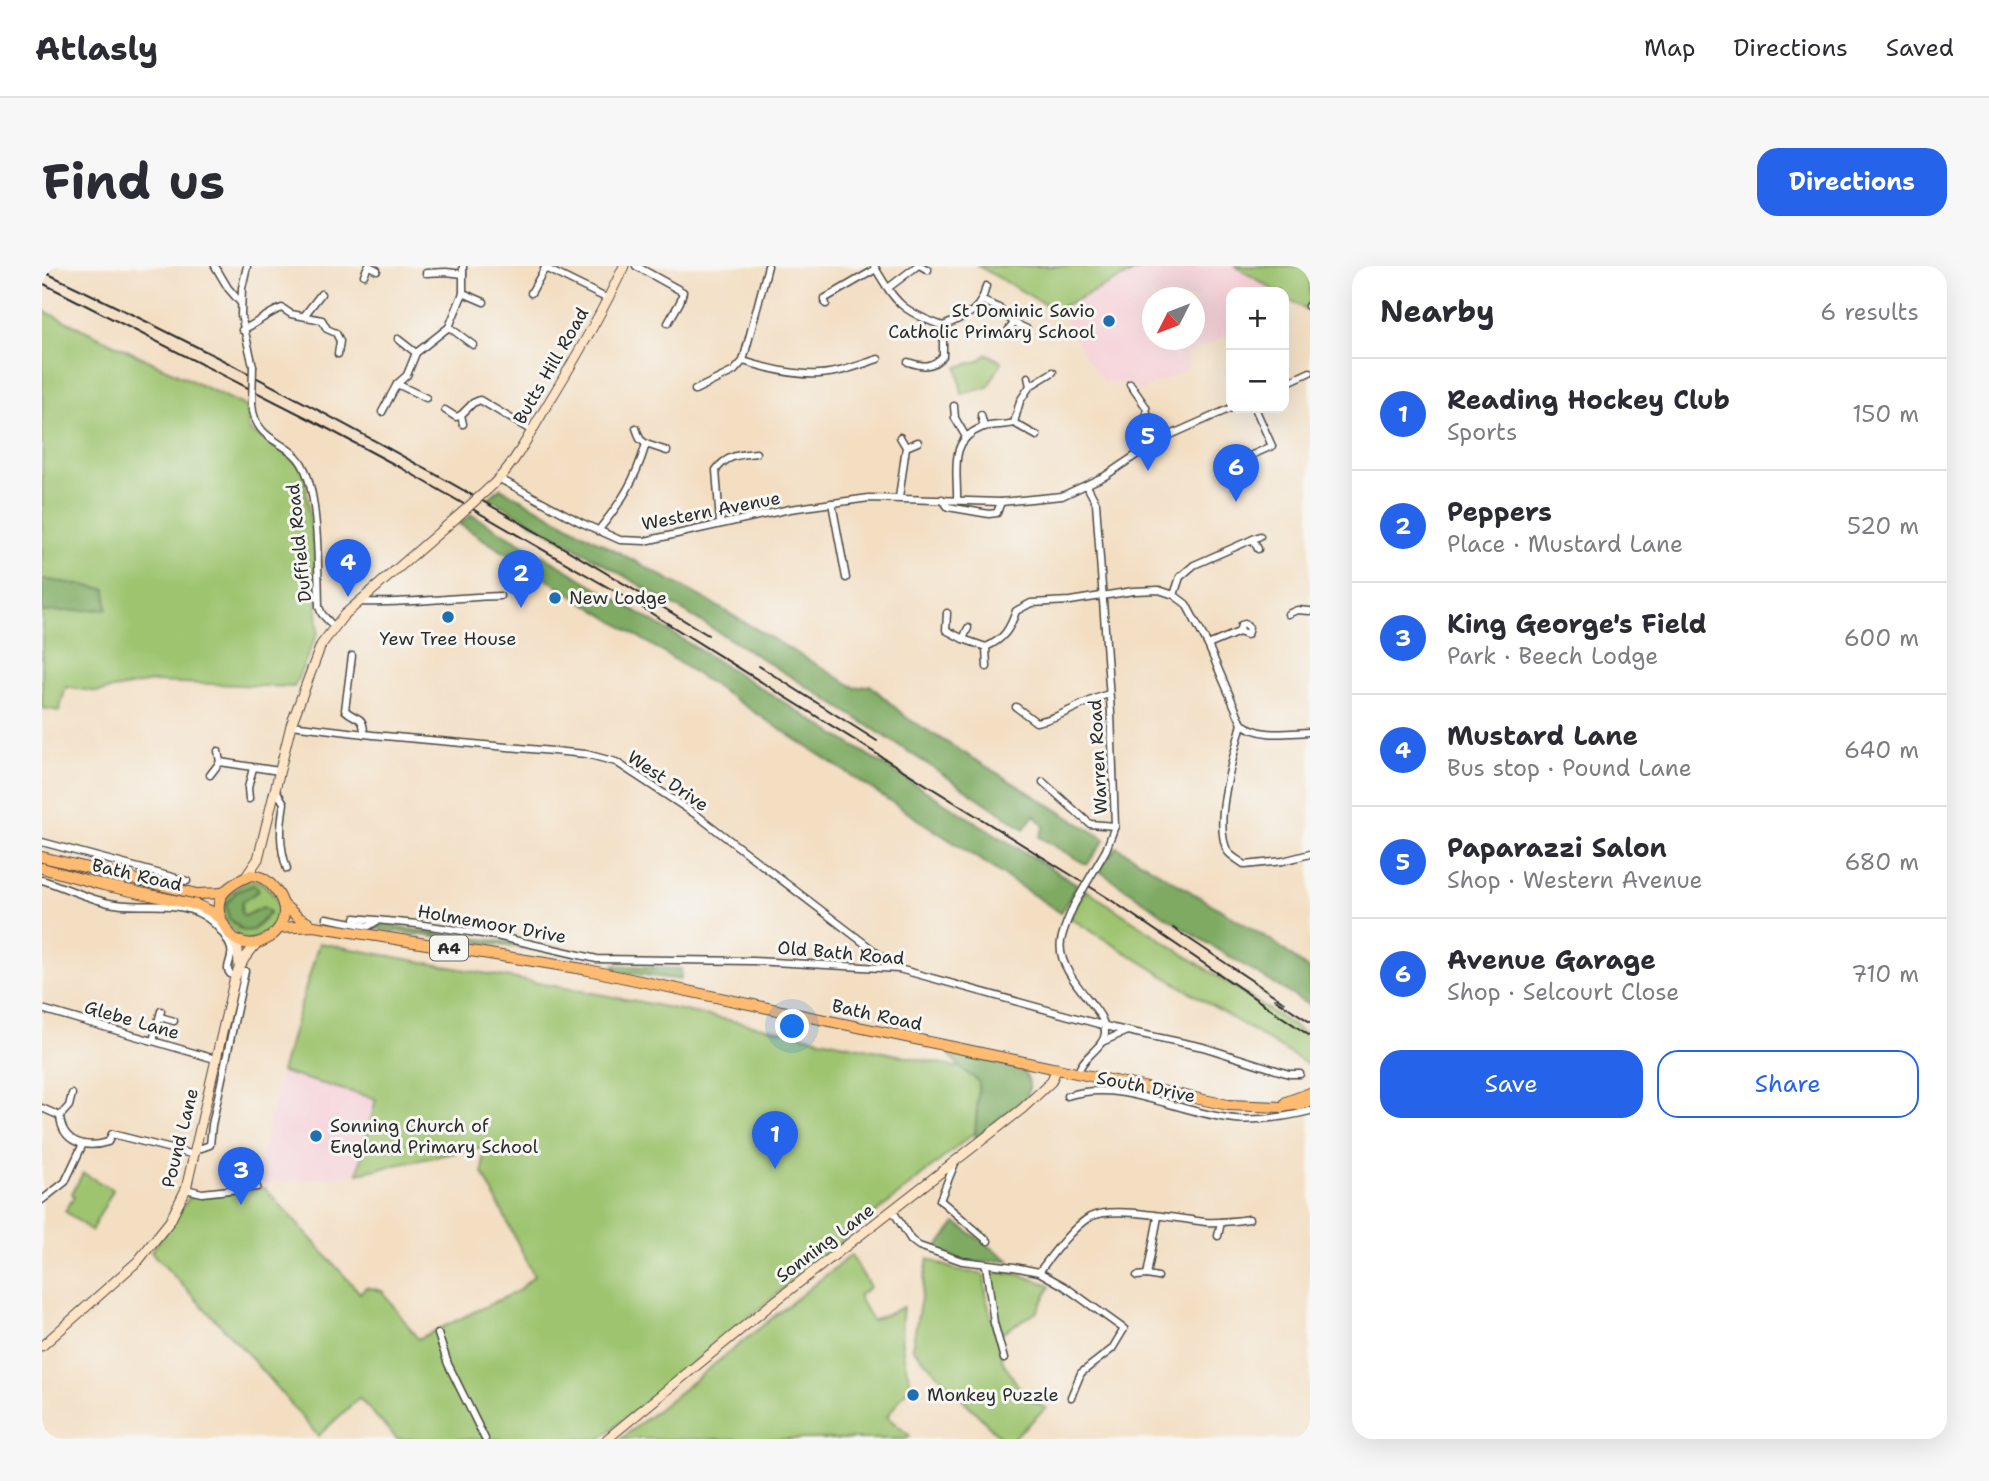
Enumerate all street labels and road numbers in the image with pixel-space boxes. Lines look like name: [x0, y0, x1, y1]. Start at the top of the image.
street label: Butts Hill Road: [508, 303, 594, 429]
street label: Duffield Road: [281, 483, 317, 603]
street label: Western Avenue: [640, 486, 782, 536]
street label: Warren Road: [1083, 699, 1113, 815]
street label: West Drive: [623, 745, 713, 817]
street label: Bath Road: [90, 853, 184, 897]
street label: Holmemoor Drive: [416, 899, 568, 949]
street label: Old Bath Road: [776, 935, 906, 971]
road number: A4: [430, 936, 468, 960]
street label: Bath Road: [830, 994, 924, 1036]
street label: Glebe Lane: [82, 995, 182, 1045]
street label: South Drive: [1095, 1066, 1197, 1108]
street label: Pound Lane: [156, 1086, 204, 1190]
street label: Sonning Lane: [771, 1198, 879, 1288]

